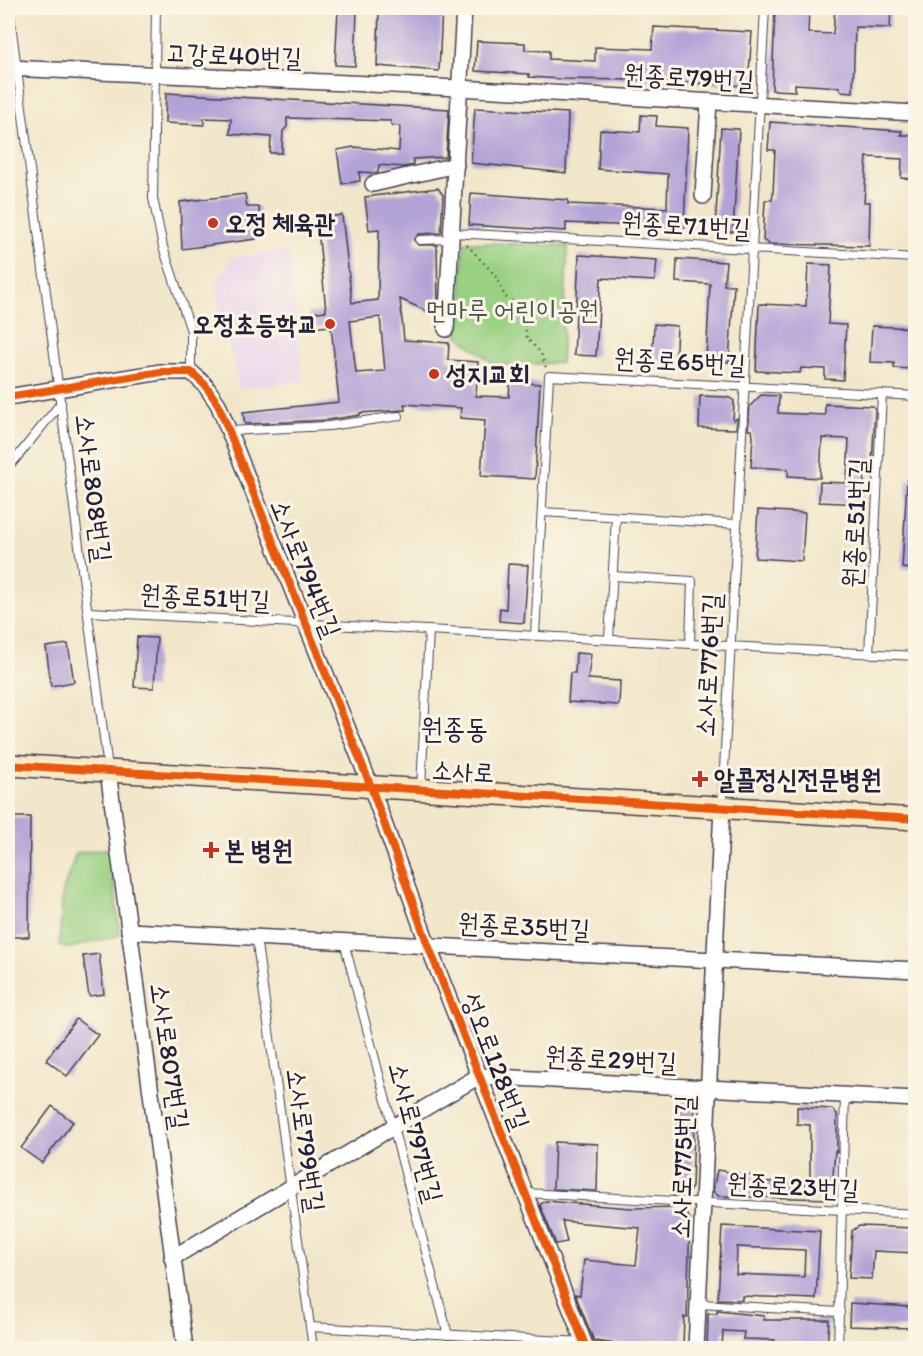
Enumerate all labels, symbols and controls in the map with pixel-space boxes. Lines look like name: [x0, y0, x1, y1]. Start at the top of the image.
street label: 고강로40번길: [165, 37, 303, 73]
street label: 원종로79번길: [623, 58, 755, 96]
street label: 원종로71번길: [620, 206, 752, 244]
place label: 오정 체육관: [225, 207, 336, 239]
marker: 오정 체육관: [206, 216, 220, 230]
park label: 먼마루 어린이공원: [425, 294, 599, 326]
place label: 오정초등학교: [192, 308, 318, 340]
marker: 오정초등학교: [323, 317, 337, 331]
street label: 원종로65번길: [613, 342, 747, 380]
place label: 성지교회: [446, 358, 530, 390]
marker: 성지교회: [427, 367, 441, 381]
street label: 소사로808번길: [69, 412, 119, 564]
street label: 원종로51번길: [836, 457, 874, 589]
street label: 소사로794번길: [264, 494, 348, 642]
street label: 원종로51번길: [139, 578, 271, 616]
street label: 소사로776번길: [688, 592, 728, 738]
district label: 원종동: [420, 711, 488, 745]
street label: 소사로: [431, 753, 495, 789]
place label: 알콜정신전문병원: [714, 763, 881, 795]
marker: 알콜정신전문병원: [691, 770, 709, 788]
place label: 본 병원: [224, 834, 293, 866]
marker: 본 병원: [202, 841, 220, 859]
street label: 원종로35번길: [457, 907, 591, 945]
street label: 소사로807번길: [144, 981, 196, 1131]
street label: 성오로128번길: [455, 988, 537, 1134]
street label: 원종로29번길: [544, 1040, 678, 1078]
street label: 소사로797번길: [382, 1058, 450, 1206]
street label: 소사로799번길: [280, 1066, 332, 1214]
street label: 소사로775번길: [663, 1094, 701, 1240]
street label: 원종로23번길: [726, 1167, 860, 1205]

